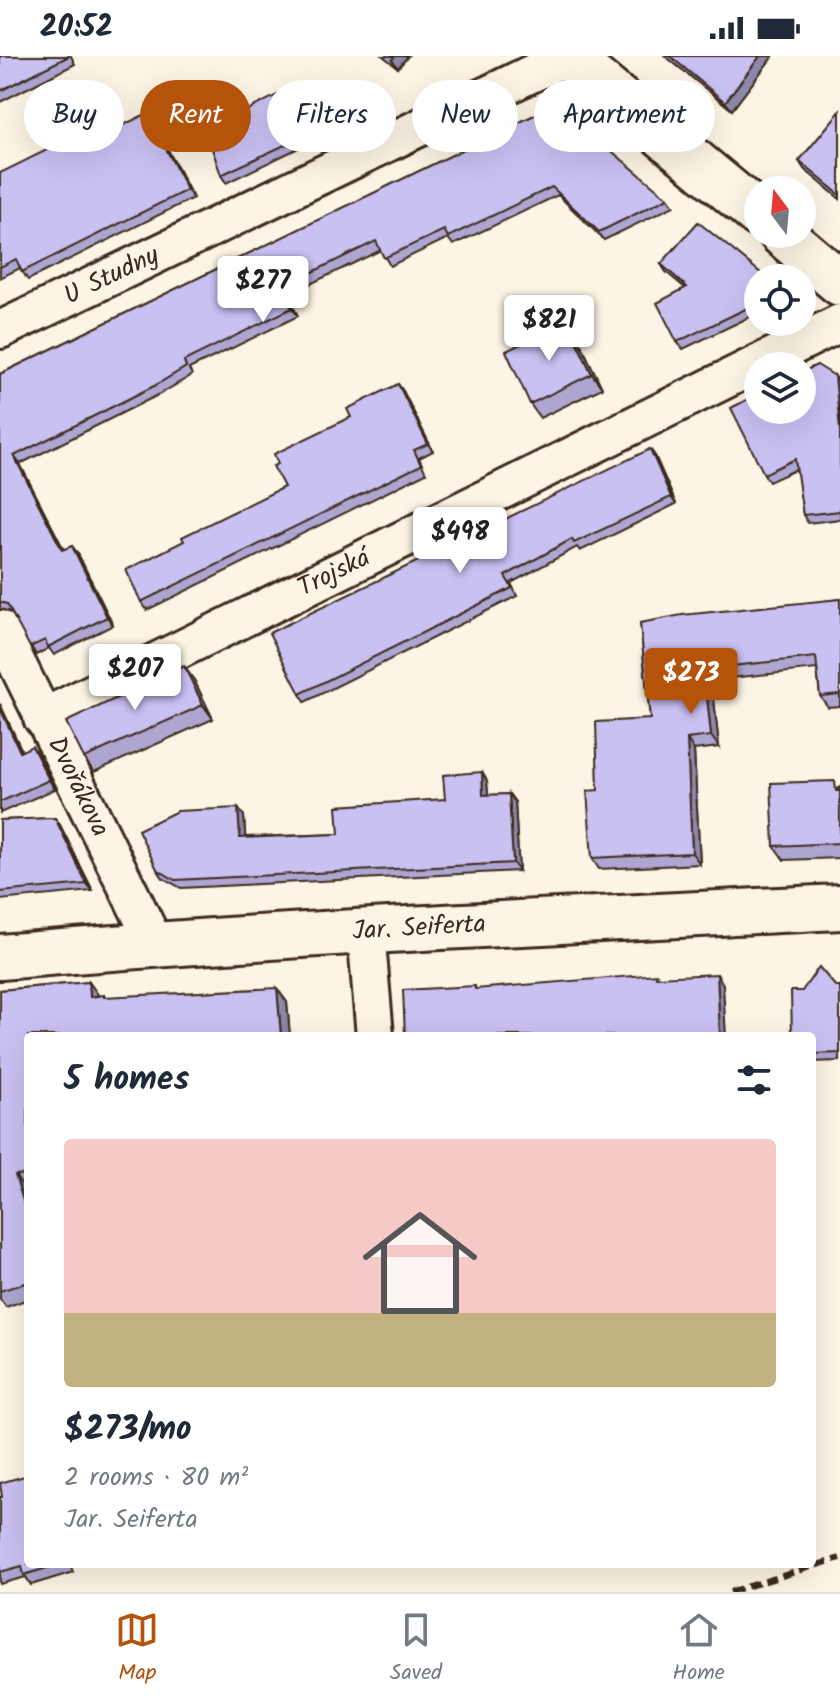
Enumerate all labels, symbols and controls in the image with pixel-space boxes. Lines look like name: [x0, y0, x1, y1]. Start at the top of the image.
text: 20:52: [40, 4, 113, 52]
chip: Buy: [24, 80, 124, 152]
chip: Rent: [140, 80, 251, 152]
chip: Filters: [267, 80, 396, 152]
chip: New: [412, 80, 518, 152]
chip: Apartment: [534, 80, 715, 152]
north arrow: [744, 176, 816, 248]
map controls: [744, 176, 816, 424]
street label: U Studny: [57, 235, 167, 317]
pin: $277: [216, 256, 310, 324]
text: $277: [235, 261, 291, 303]
button: locate: [744, 264, 816, 336]
pin: $821: [502, 295, 596, 363]
text: $821: [522, 300, 576, 342]
button: layers: [744, 352, 816, 424]
pin: $498: [413, 507, 507, 575]
text: $498: [431, 512, 489, 554]
street label: Trojská: [291, 536, 380, 609]
pin: $207: [88, 644, 182, 712]
pin: $273: [644, 648, 738, 716]
text: $207: [107, 649, 163, 691]
text: $273: [662, 653, 720, 695]
street label: Dvořákova: [35, 730, 120, 844]
street label: Jar. Seiferta: [351, 904, 487, 953]
text: 5 homes: [64, 1053, 189, 1107]
icon: filters: [732, 1058, 776, 1102]
icon: home: [348, 1191, 492, 1335]
text: $273/mo: [64, 1403, 192, 1457]
text: 2 rooms · 80 m²: [64, 1457, 248, 1499]
text: Jar. Seiferta: [64, 1499, 198, 1541]
tab: Map: [115, 1608, 159, 1691]
tab: Saved: [390, 1608, 442, 1691]
tab: Home: [673, 1608, 725, 1691]

